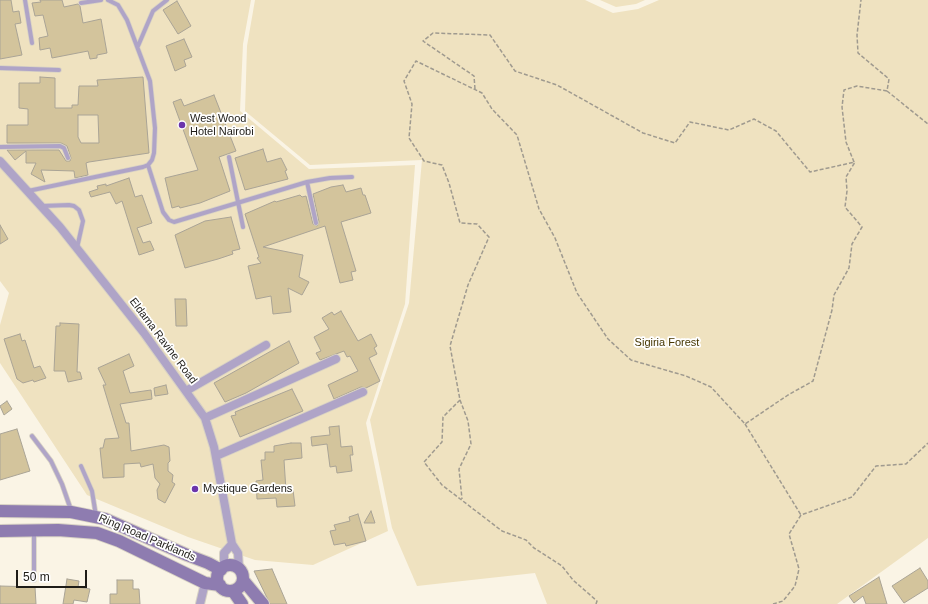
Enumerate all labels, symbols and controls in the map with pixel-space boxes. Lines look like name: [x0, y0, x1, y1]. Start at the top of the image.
place label: West Wood Hotel Nairobi: [190, 112, 254, 138]
marker: West Wood Hotel Nairobi: [177, 120, 187, 130]
street label: Eldama Ravine Road: [126, 296, 200, 386]
park label: Sigiria Forest: [635, 336, 699, 350]
place label: Mystique Gardens: [203, 482, 292, 496]
marker: Mystique Gardens: [190, 484, 200, 494]
street label: Ring Road Parklands: [97, 512, 197, 564]
scale bar: [18, 562, 89, 588]
text: 50 m: [23, 570, 50, 584]

